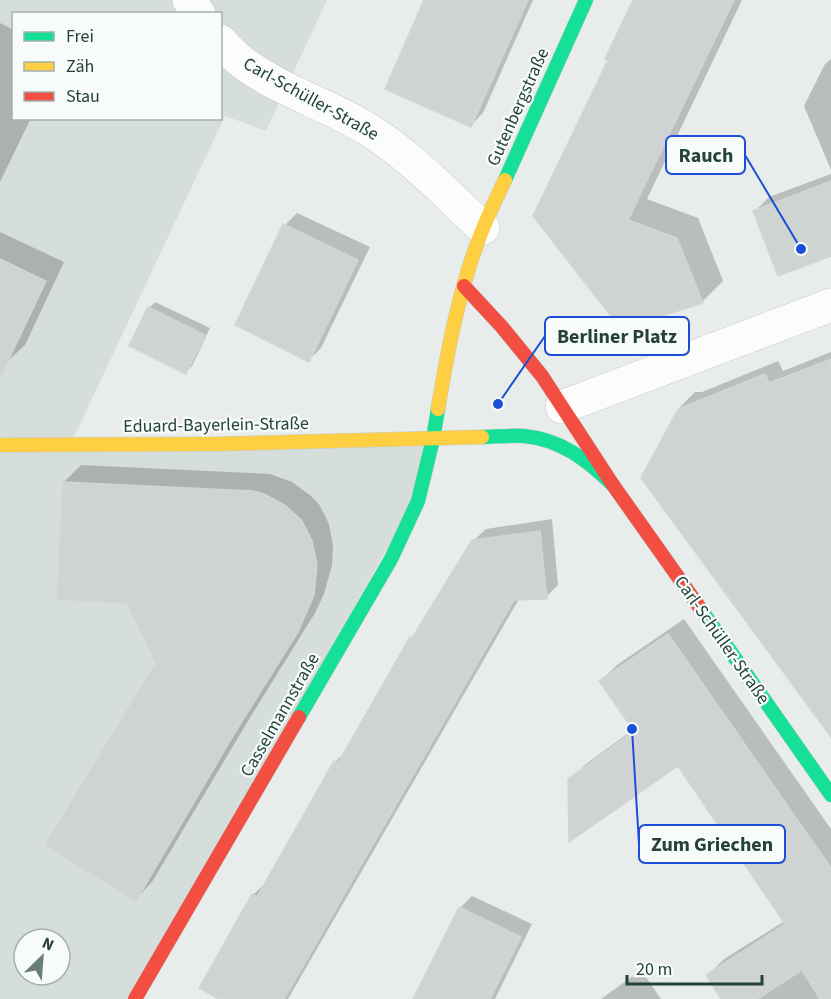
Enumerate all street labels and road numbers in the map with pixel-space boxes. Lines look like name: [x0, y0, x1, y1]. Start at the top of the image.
street label: Gutenbergstraße: [481, 44, 555, 170]
street label: Carl-Schüller-Straße: [239, 51, 383, 147]
street label: Eduard-Bayerlein-Straße: [123, 411, 309, 439]
street label: Carl-Schüller-Straße: [668, 571, 776, 709]
street label: Casselmannstraße: [234, 648, 326, 781]

